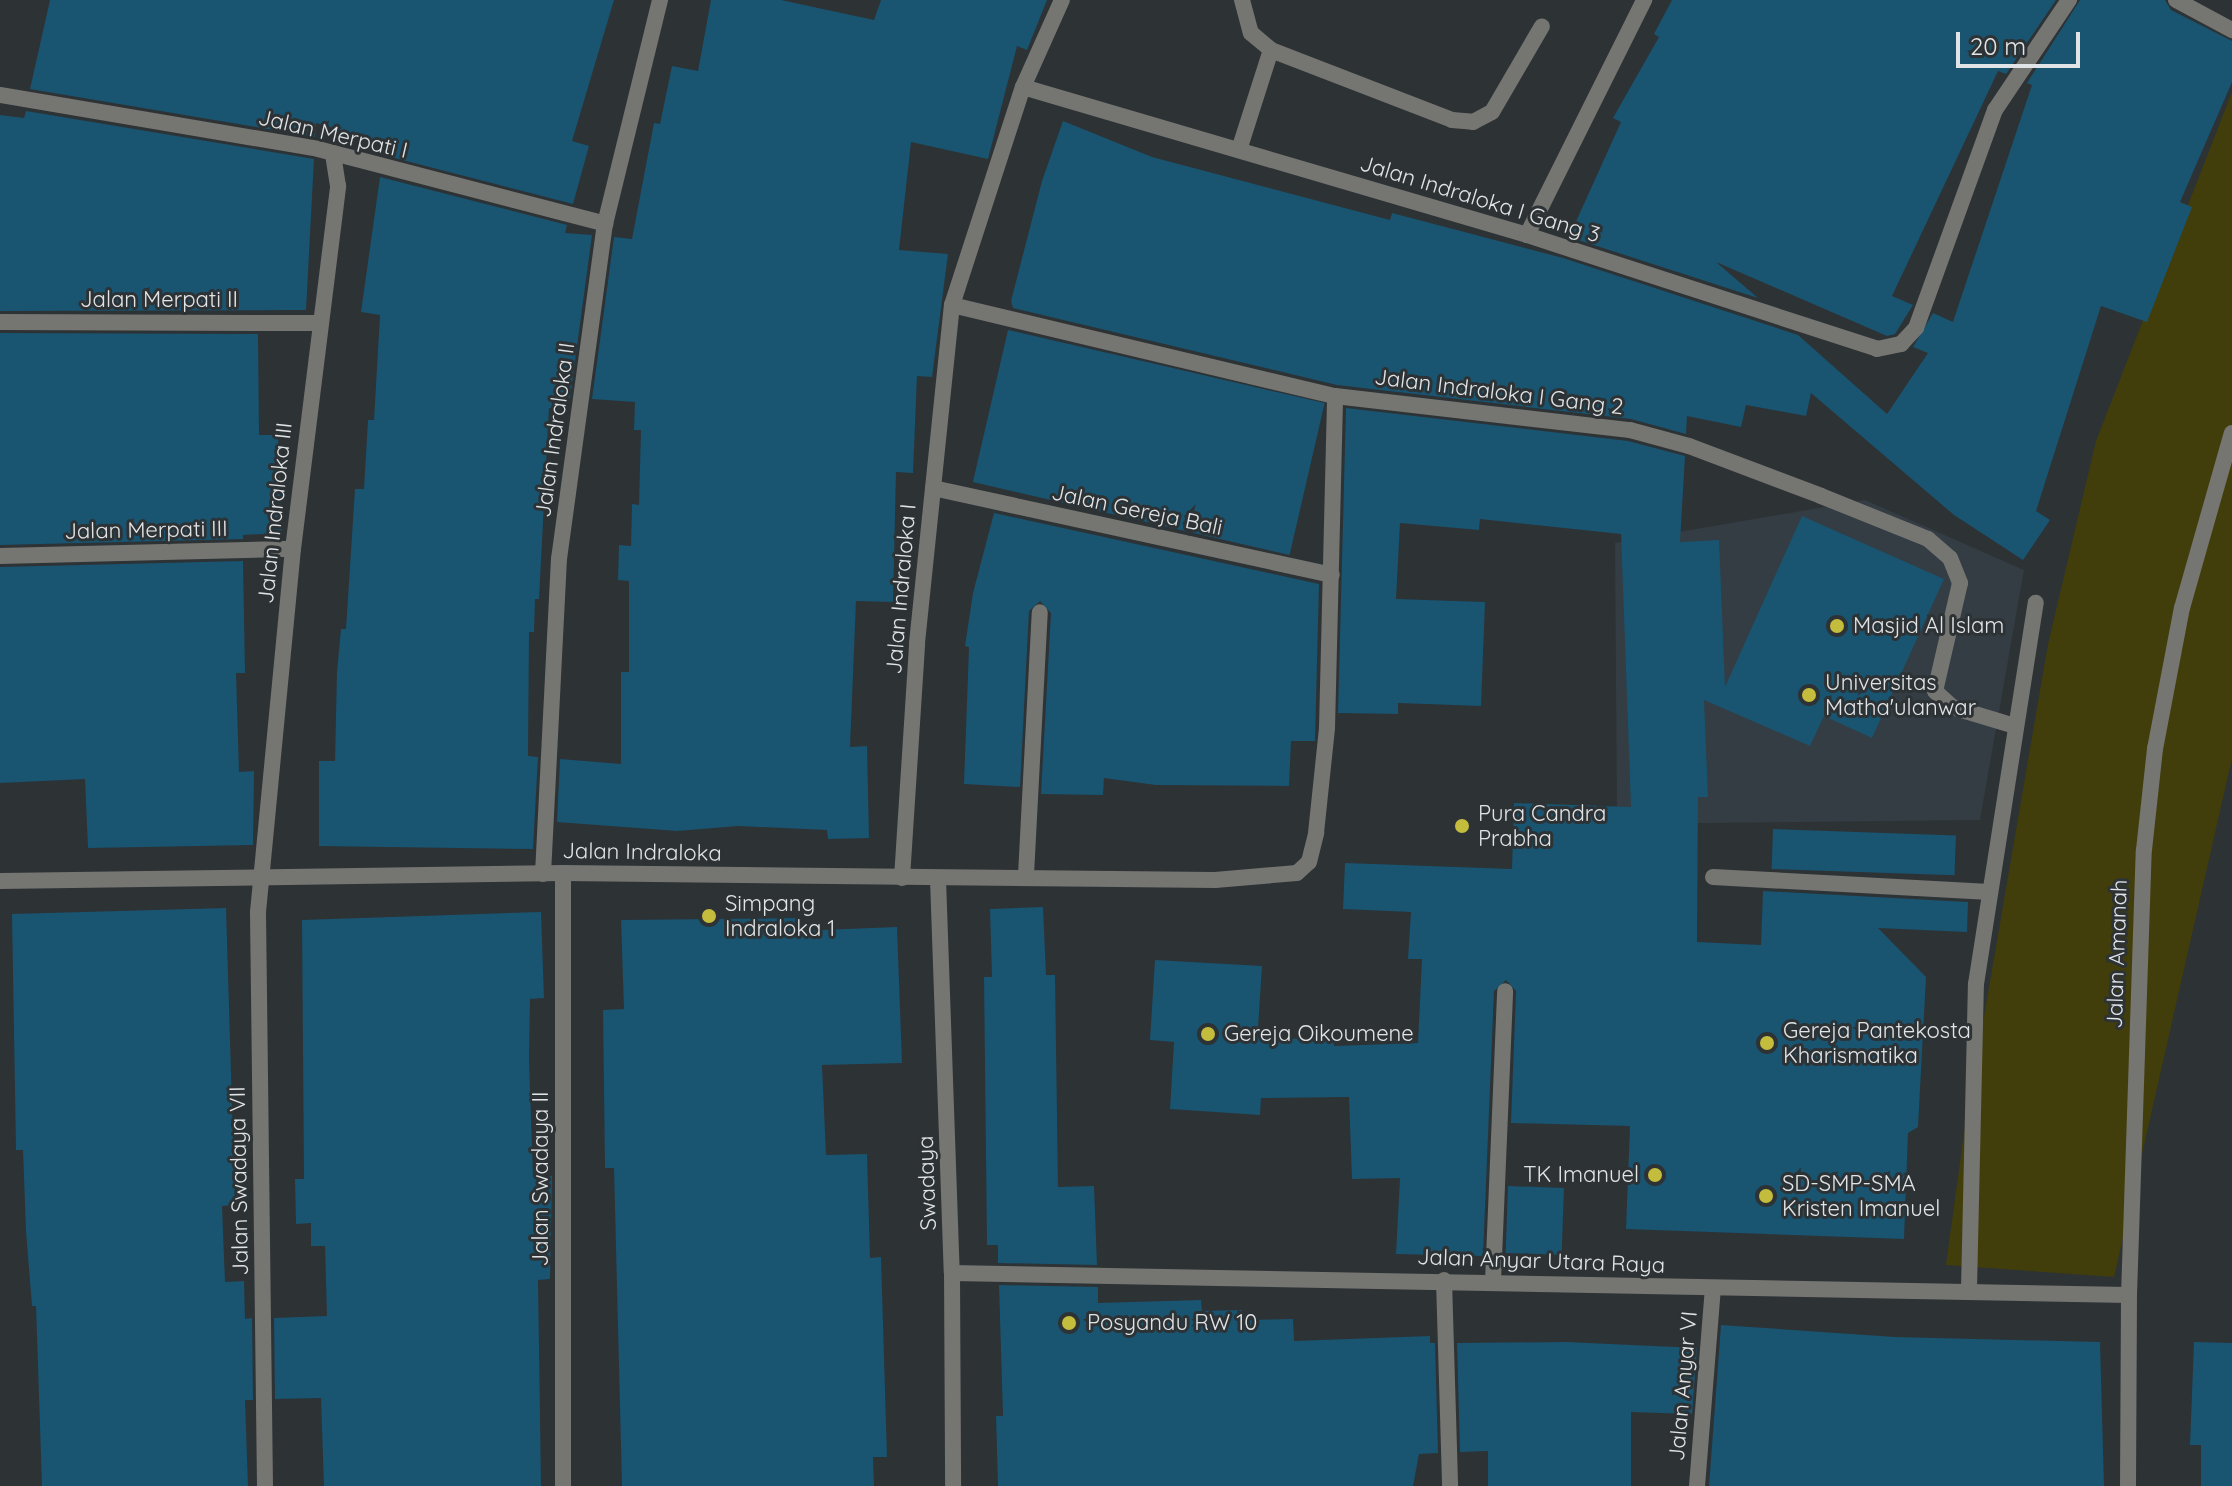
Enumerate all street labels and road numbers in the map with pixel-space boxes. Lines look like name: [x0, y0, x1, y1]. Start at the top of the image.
street label: Jalan Merpati I: [256, 104, 410, 164]
street label: Jalan Indraloka I Gang 3: [1357, 150, 1603, 248]
street label: Jalan Merpati II: [80, 287, 238, 313]
street label: Jalan Indraloka II: [530, 341, 580, 519]
street label: Jalan Indraloka I Gang 2: [1373, 364, 1625, 420]
street label: Jalan Indraloka III: [252, 421, 298, 605]
street label: Jalan Gereja Bali: [1049, 479, 1225, 541]
street label: Jalan Indraloka I: [880, 503, 922, 675]
street label: Jalan Merpati III: [64, 515, 228, 545]
street label: Jalan Indraloka: [562, 837, 722, 867]
street label: Jalan Amanah: [2101, 879, 2133, 1029]
street label: Jalan Swadaya VII: [224, 1086, 254, 1276]
street label: Jalan Swadaya II: [528, 1092, 554, 1266]
street label: Swadaya: [912, 1135, 942, 1231]
street label: Jalan Anyar Utara Raya: [1417, 1243, 1665, 1279]
street label: Jalan Anyar VI: [1663, 1310, 1703, 1462]

